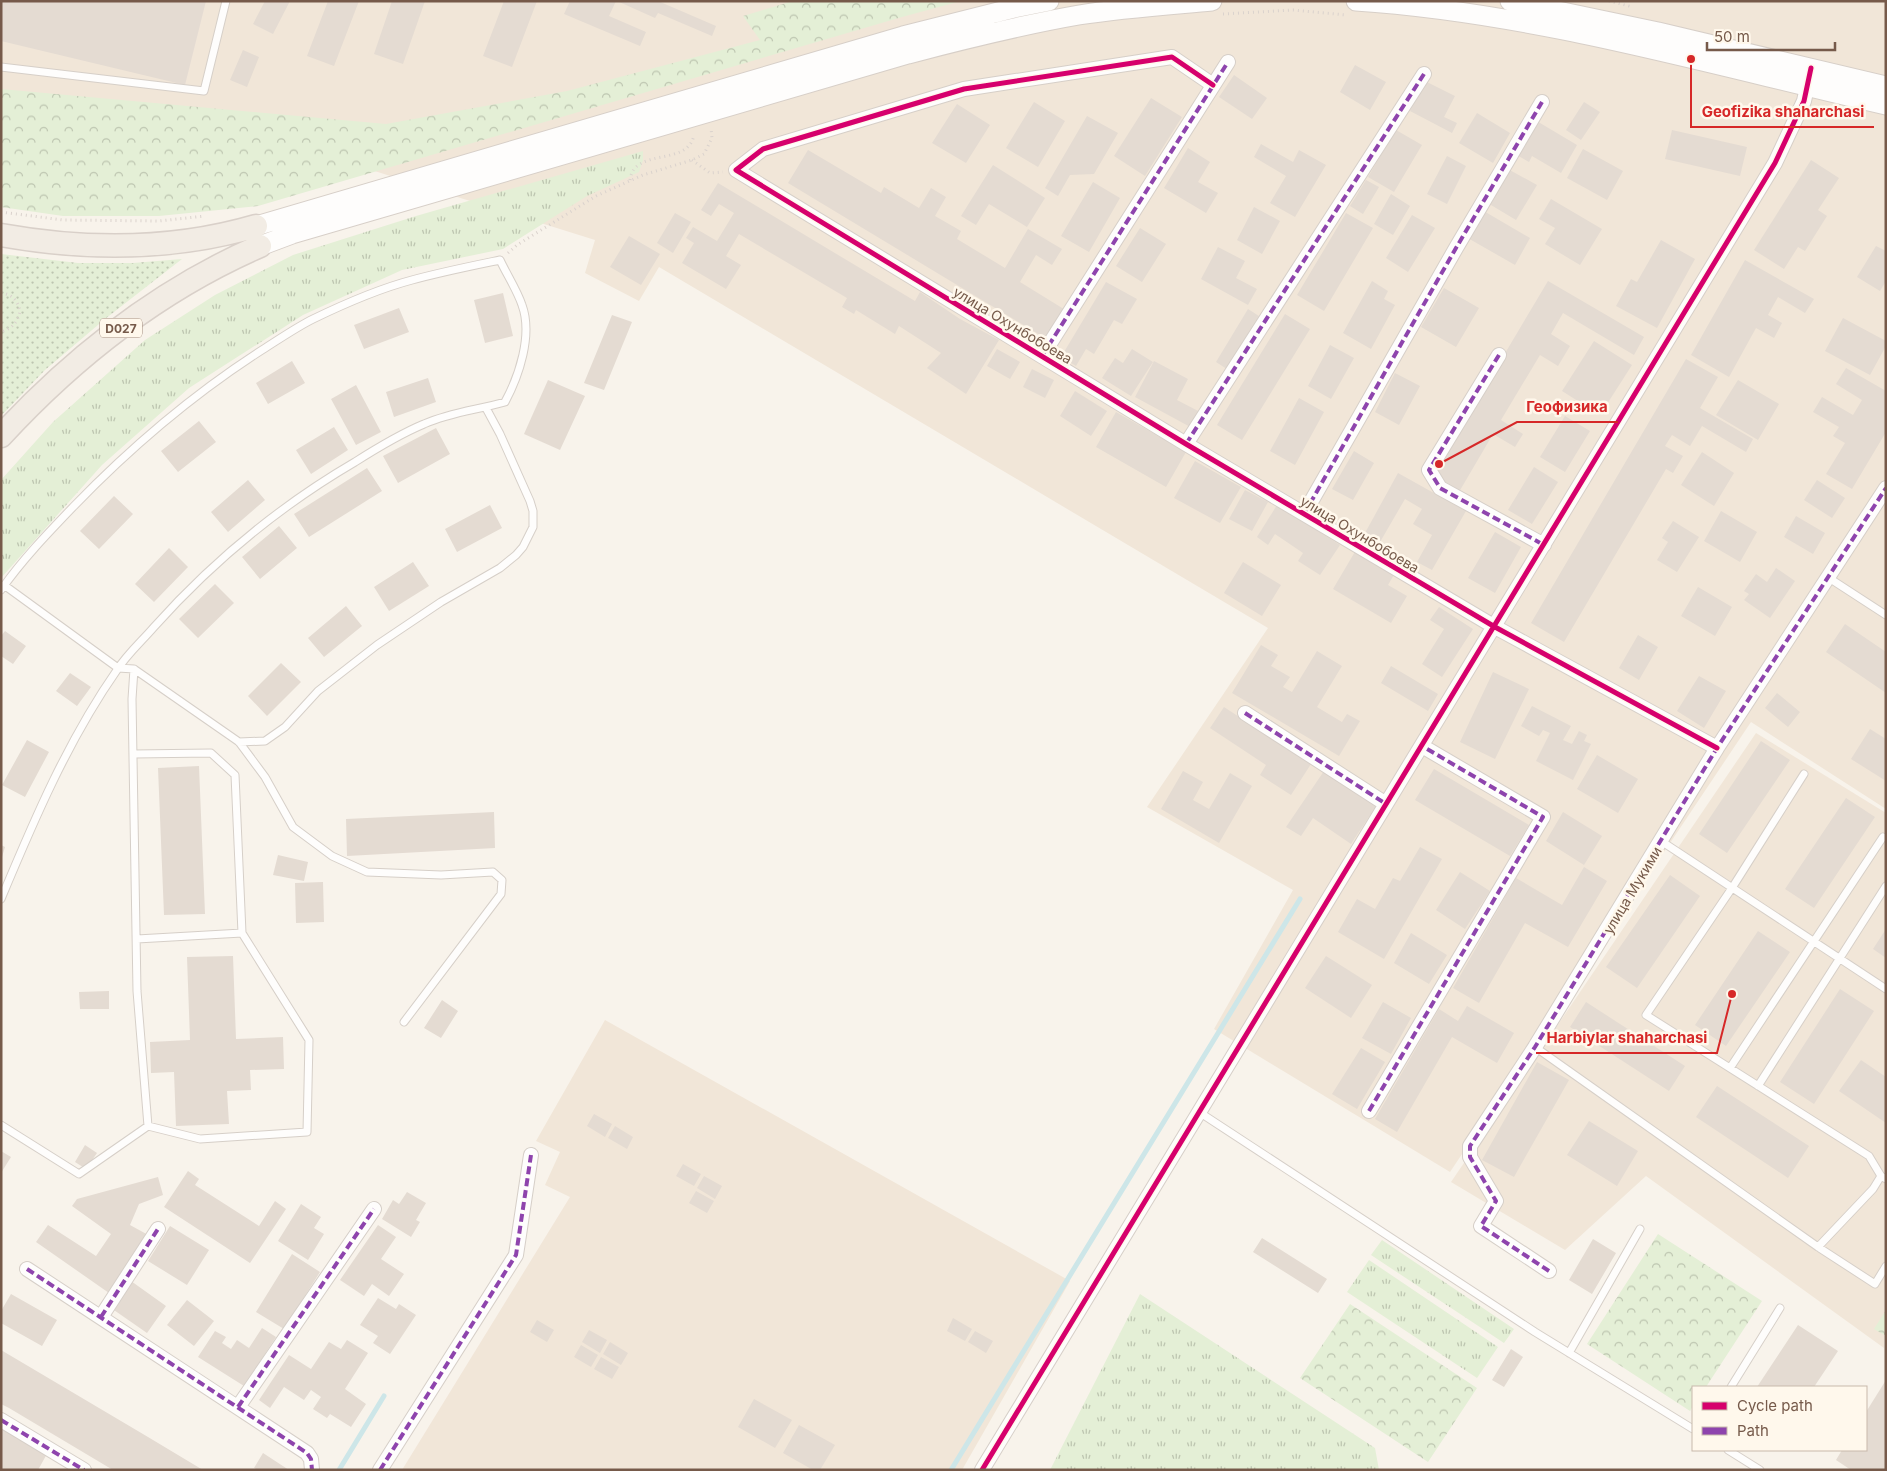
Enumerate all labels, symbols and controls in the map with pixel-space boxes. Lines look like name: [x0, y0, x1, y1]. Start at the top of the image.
scale bar: [1707, 20, 1834, 52]
text: 50 m: [1714, 27, 1750, 46]
callout: Geofizika shaharchasi: [1691, 97, 1874, 127]
text: Geofizika shaharchasi: [1702, 102, 1864, 121]
street label: улица Охунбобоева: [951, 283, 1075, 367]
road number: D027: [100, 318, 142, 338]
callout: Геофизика: [1517, 392, 1618, 422]
text: Геофизика: [1526, 397, 1608, 416]
street label: улица Охунбобоева: [1298, 492, 1422, 576]
street label: улица Мукими: [1599, 843, 1665, 937]
callout: Harbiylar shaharchasi: [1536, 1023, 1717, 1053]
text: Harbiylar shaharchasi: [1547, 1028, 1707, 1047]
legend: [1692, 1386, 1867, 1451]
text: Cycle path: [1737, 1396, 1813, 1415]
text: Path: [1737, 1421, 1769, 1440]

